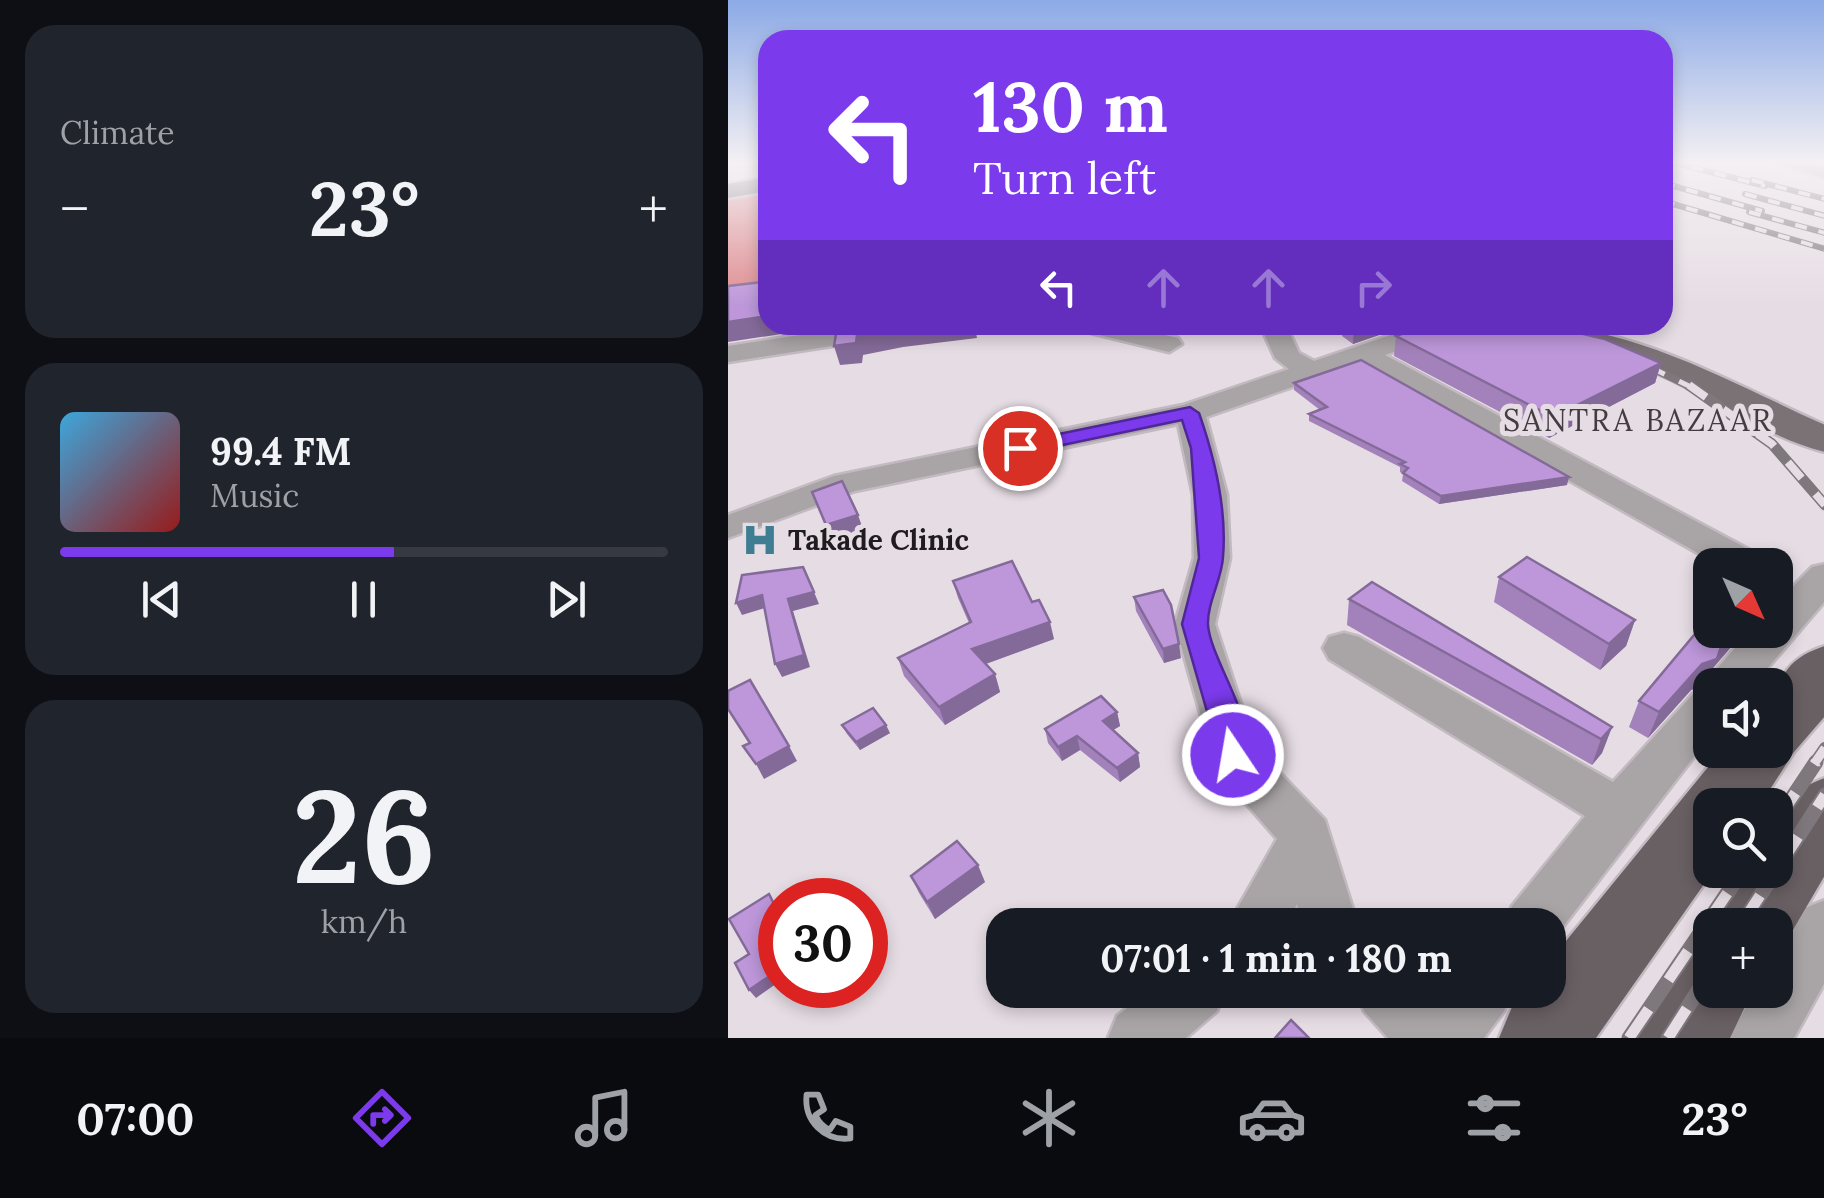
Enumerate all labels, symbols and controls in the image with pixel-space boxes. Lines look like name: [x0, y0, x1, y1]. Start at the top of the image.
text: 130 m: [973, 62, 1168, 151]
icon: left: [808, 70, 938, 200]
text: Climate: [60, 112, 175, 153]
text: Turn left: [973, 149, 1156, 206]
text: 23°: [309, 161, 419, 257]
text: −: [60, 174, 89, 244]
text: +: [639, 174, 668, 244]
icon: left: [1031, 260, 1086, 315]
icon: ahead: [1136, 260, 1191, 315]
icon: ahead: [1241, 260, 1296, 315]
icon: right: [1346, 260, 1401, 315]
district label: SANTRA BAZAAR: [1503, 401, 1773, 439]
pin: [978, 406, 1063, 491]
icon: arrive: [993, 421, 1048, 476]
text: 99.4 FM: [210, 427, 351, 475]
text: Music: [210, 475, 299, 516]
hospital icon: Takade Clinic: [741, 521, 779, 559]
place label: Takade Clinic: [788, 522, 969, 558]
north arrow: [1693, 548, 1793, 648]
map controls: [1693, 548, 1793, 1008]
icon: previous: [134, 572, 189, 627]
icon: pause: [336, 572, 391, 627]
icon: next: [539, 572, 594, 627]
button: sound: [1693, 668, 1793, 768]
position arrow: [1181, 703, 1285, 807]
text: 26: [292, 752, 436, 919]
button: search: [1693, 788, 1793, 888]
speed limit sign: 30: [758, 878, 888, 1008]
text: km/h: [321, 901, 407, 942]
button: +: [1693, 908, 1793, 1008]
text: 07:01 · 1 min · 180 m: [1100, 934, 1452, 982]
icon: directions: [347, 1083, 417, 1153]
icon: music: [569, 1083, 639, 1153]
icon: phone: [792, 1083, 862, 1153]
icon: climate: [1014, 1083, 1084, 1153]
icon: car: [1237, 1083, 1307, 1153]
icon: filters: [1459, 1083, 1529, 1153]
text: 07:00: [76, 1090, 194, 1147]
text: 23°: [1681, 1090, 1748, 1147]

